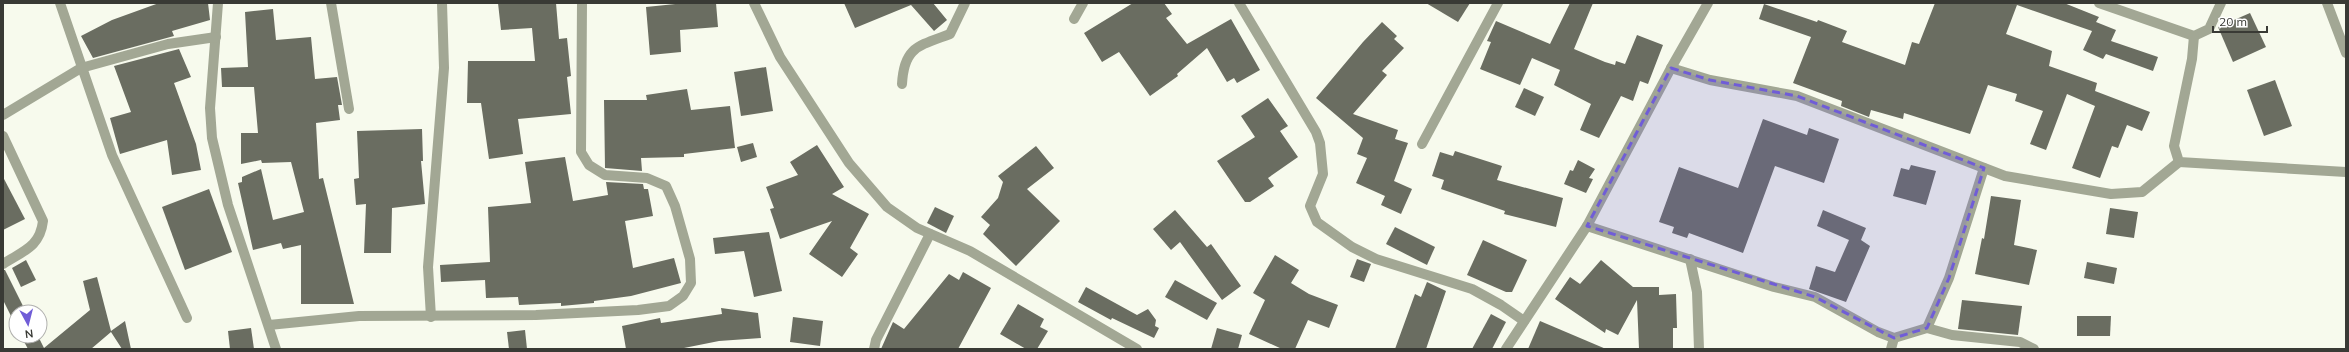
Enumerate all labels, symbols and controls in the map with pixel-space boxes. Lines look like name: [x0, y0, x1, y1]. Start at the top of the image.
scale bar: [2213, 8, 2267, 34]
text: 20 m: [2219, 14, 2247, 29]
north arrow: [8, 304, 48, 344]
text: N: [24, 326, 34, 341]

